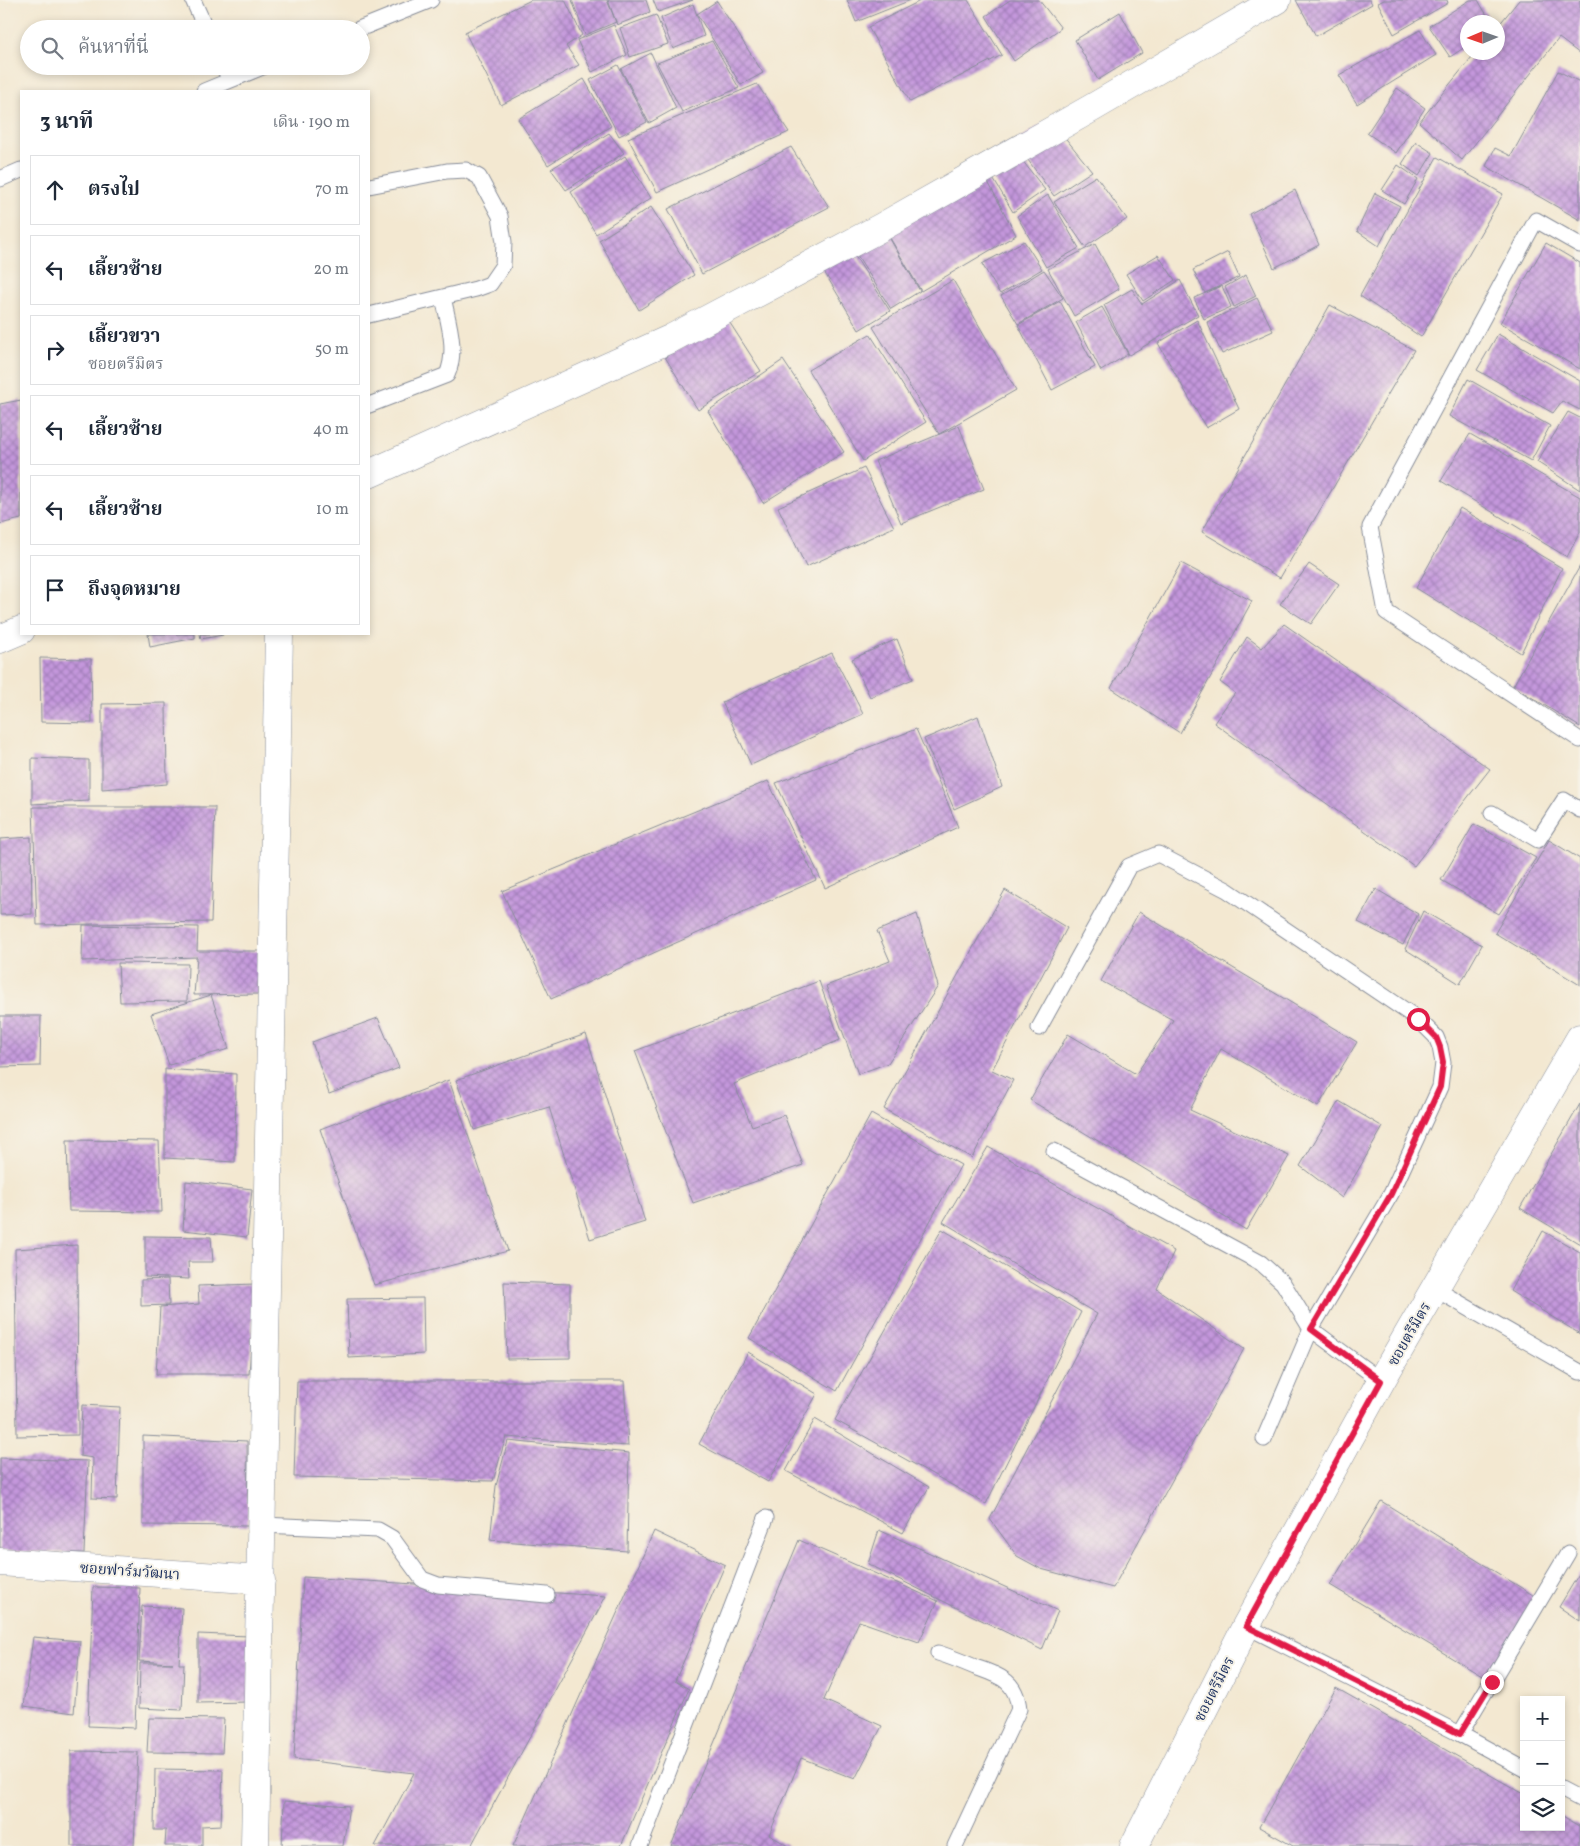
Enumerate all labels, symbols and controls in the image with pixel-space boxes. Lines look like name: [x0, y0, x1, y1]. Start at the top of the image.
north arrow: [1460, 15, 1505, 60]
search box: [20, 20, 370, 75]
icon: search: [38, 34, 66, 62]
text: ค้นหาที่นี่: [78, 35, 149, 61]
text: 3 นาที: [40, 108, 93, 137]
text: เดิน · 190 m: [272, 112, 350, 134]
icon: ahead: [41, 176, 69, 204]
text: ตรงไป: [88, 177, 140, 203]
text: 70 m: [315, 179, 349, 201]
icon: left: [41, 256, 69, 284]
text: เลี้ยวซ้าย: [88, 257, 162, 283]
text: 20 m: [314, 259, 349, 281]
text: เลี้ยวขวา: [88, 324, 160, 350]
icon: right: [41, 336, 69, 364]
text: 50 m: [315, 339, 349, 361]
text: ซอยตรีมิตร: [88, 354, 163, 376]
icon: left: [41, 416, 69, 444]
text: เลี้ยวซ้าย: [88, 417, 162, 443]
text: 40 m: [313, 419, 349, 441]
icon: left: [41, 496, 69, 524]
text: เลี้ยวซ้าย: [88, 497, 162, 523]
text: 10 m: [316, 499, 349, 521]
icon: arrive: [41, 576, 69, 604]
text: ถึงจุดหมาย: [88, 577, 181, 603]
route start: [1407, 1008, 1430, 1031]
street label: ซอยตรีมิตร: [1384, 1299, 1437, 1371]
street label: ซอยฟาร์มวัฒนา: [79, 1558, 181, 1586]
street label: ซอยตรีมิตร: [1190, 1653, 1241, 1726]
route end: [1481, 1671, 1504, 1694]
map controls: [1520, 1696, 1565, 1831]
button: +: [1520, 1696, 1565, 1741]
button: −: [1520, 1741, 1565, 1786]
button: layers: [1520, 1786, 1565, 1831]

